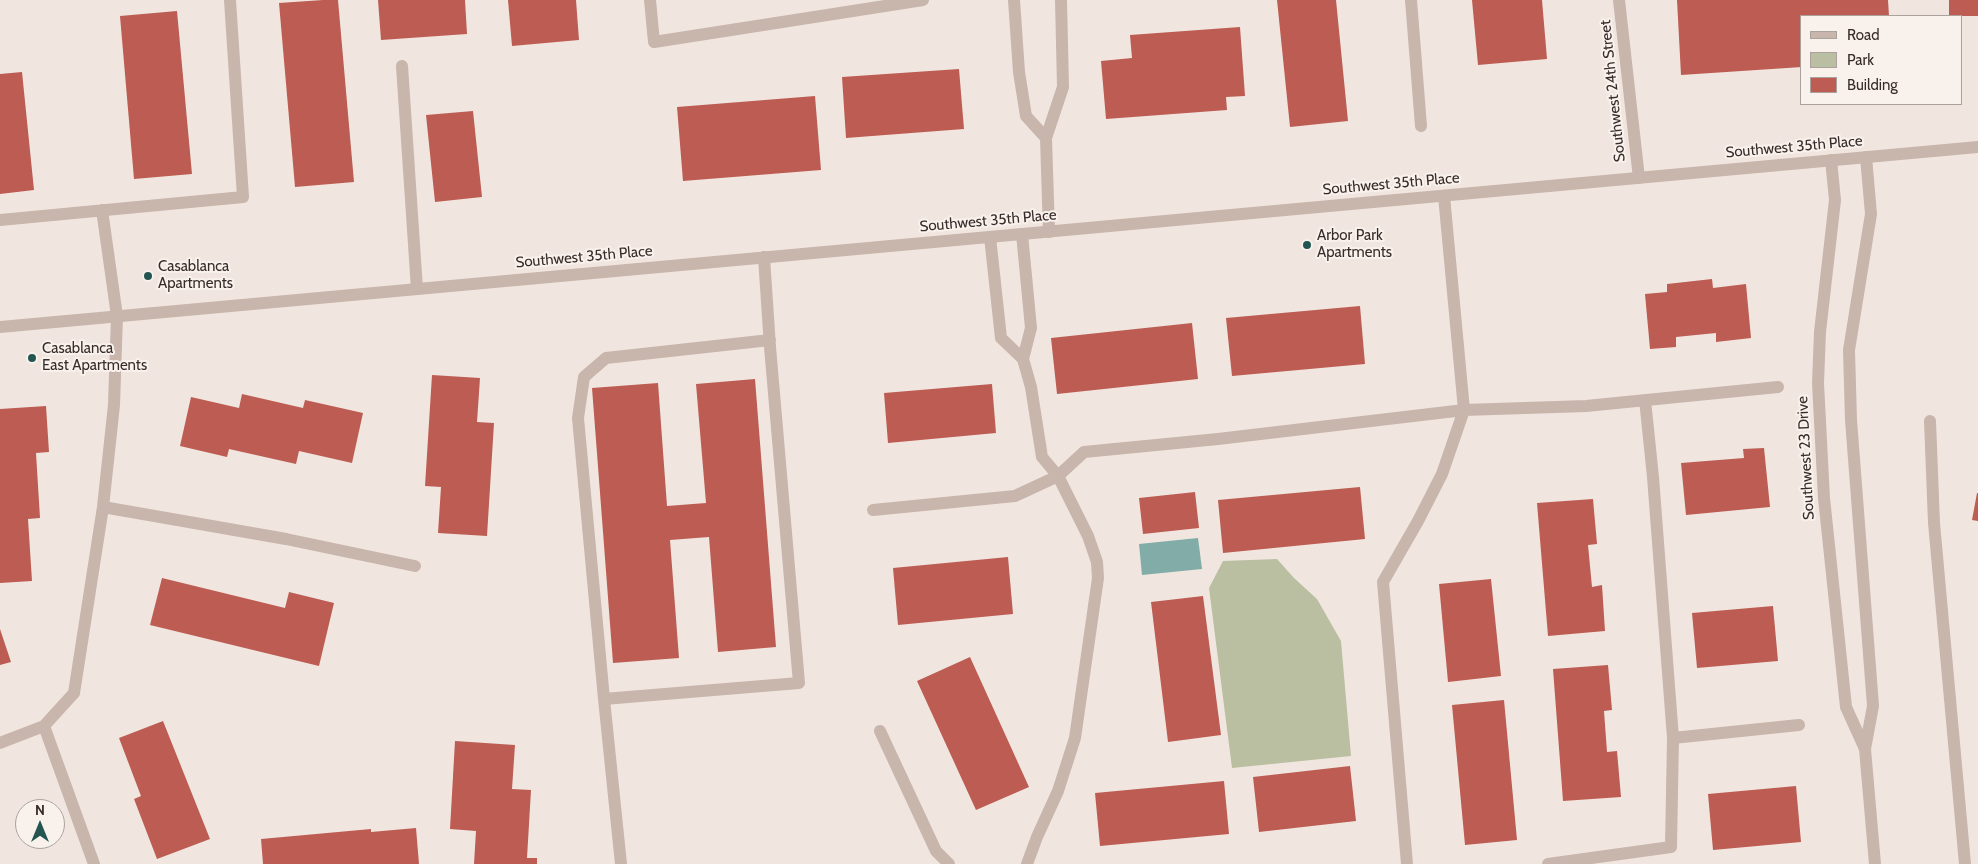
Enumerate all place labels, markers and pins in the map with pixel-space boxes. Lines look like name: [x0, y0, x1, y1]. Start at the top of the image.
place label: Arbor Park Apartments: [1317, 227, 1392, 262]
marker: Arbor Park Apartments: [1301, 239, 1313, 251]
place label: Casablanca Apartments: [158, 258, 233, 293]
marker: Casablanca Apartments: [142, 270, 154, 282]
place label: Casablanca East Apartments: [42, 340, 147, 375]
marker: Casablanca East Apartments: [26, 352, 38, 364]

